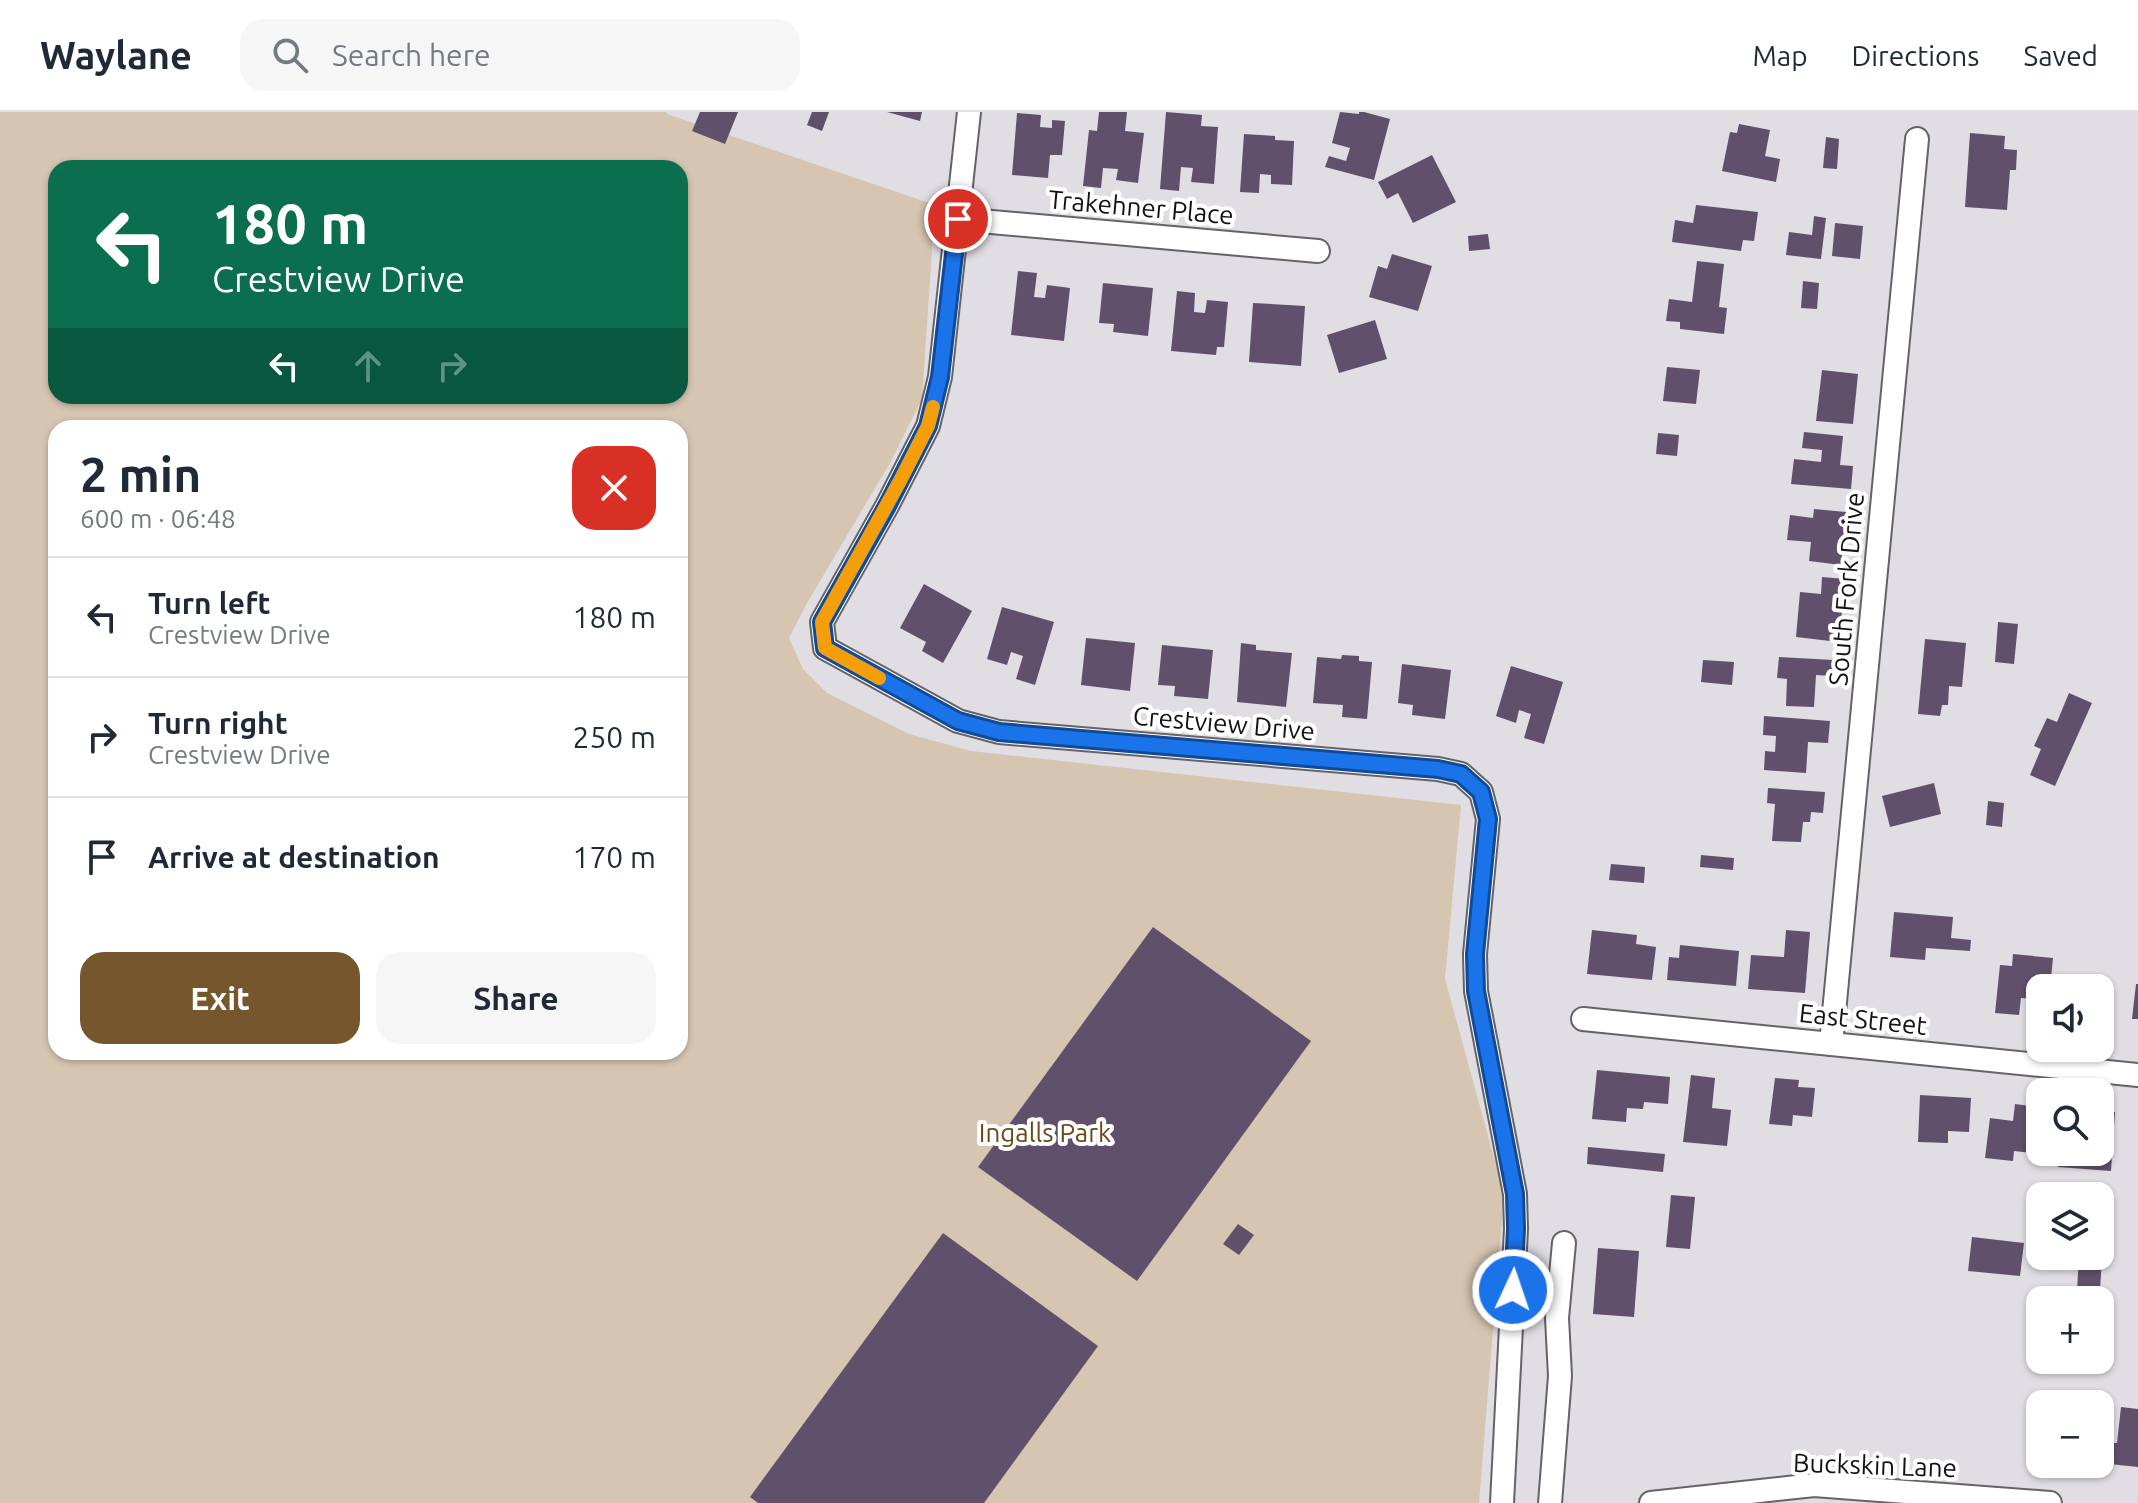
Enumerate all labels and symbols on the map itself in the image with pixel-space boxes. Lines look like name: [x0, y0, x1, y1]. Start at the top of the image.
street label: Trakehner Place: [1047, 184, 1235, 230]
pin: [924, 185, 992, 253]
street label: South Fork Drive: [1823, 491, 1869, 687]
street label: Crestview Drive: [1132, 701, 1316, 745]
street label: East Street: [1798, 998, 1928, 1040]
park label: Ingalls Park: [979, 1118, 1111, 1147]
position arrow: [1471, 1248, 1555, 1332]
street label: Buckskin Lane: [1793, 1448, 1957, 1482]

